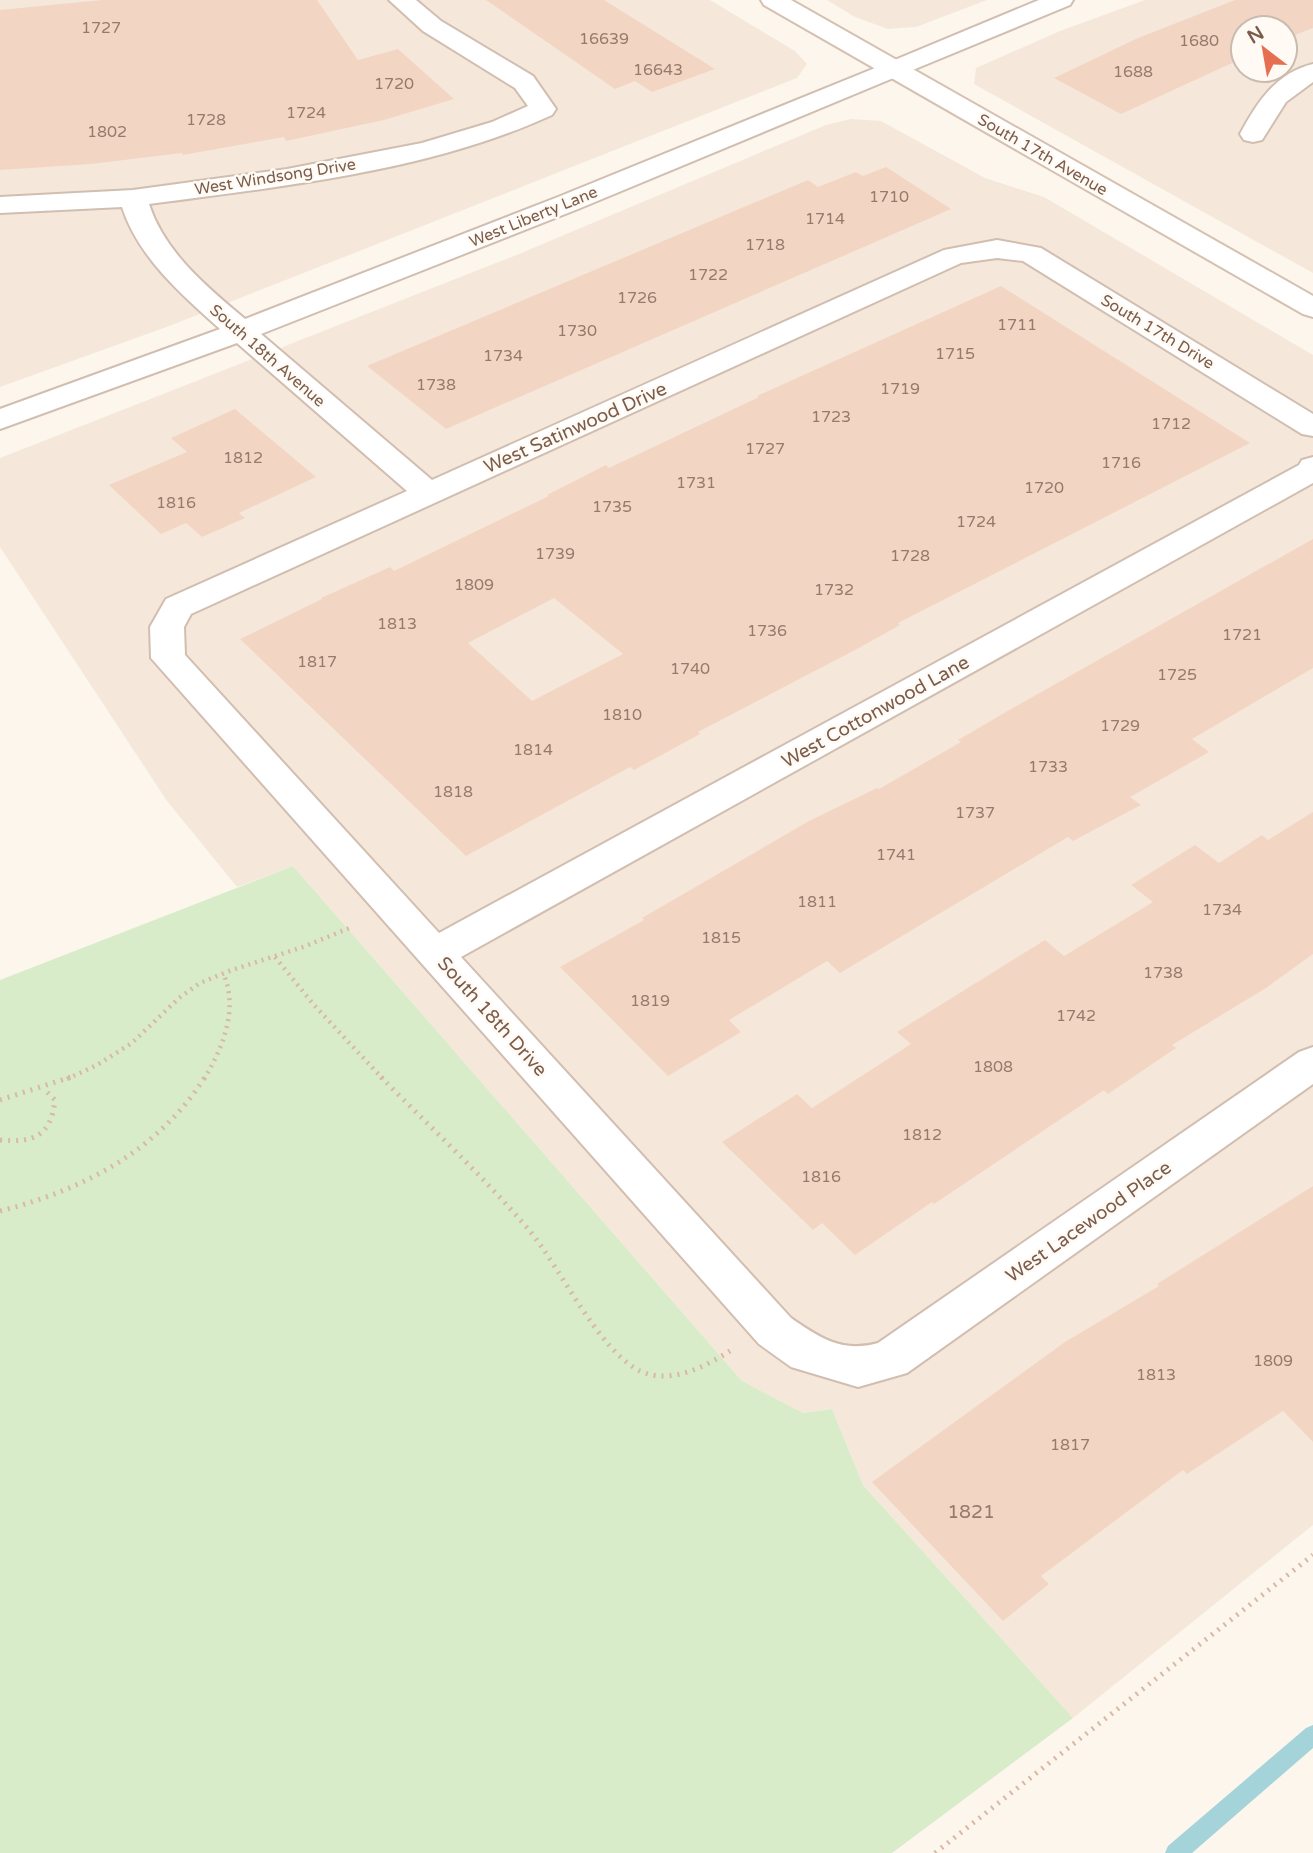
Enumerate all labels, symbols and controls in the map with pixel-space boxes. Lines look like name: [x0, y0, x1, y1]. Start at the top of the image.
north arrow: [1229, 14, 1299, 84]
house number: 1727: [81, 18, 121, 38]
text: N: [1244, 22, 1268, 49]
house number: 16639: [579, 29, 629, 49]
house number: 1680: [1179, 31, 1219, 51]
house number: 16643: [633, 60, 683, 80]
house number: 1688: [1113, 62, 1153, 82]
house number: 1720: [374, 74, 414, 94]
house number: 1724: [286, 103, 326, 123]
house number: 1728: [186, 110, 226, 130]
street label: South 17th Avenue: [974, 110, 1111, 200]
house number: 1802: [87, 122, 127, 142]
street label: West Windsong Drive: [193, 154, 357, 200]
street label: West Liberty Lane: [466, 182, 600, 252]
house number: 1710: [869, 187, 909, 207]
house number: 1714: [805, 209, 845, 229]
house number: 1718: [745, 235, 785, 255]
house number: 1722: [688, 265, 728, 285]
house number: 1726: [617, 288, 657, 308]
street label: South 17th Drive: [1097, 290, 1218, 374]
street label: South 18th Avenue: [205, 300, 329, 411]
house number: 1711: [997, 315, 1037, 335]
house number: 1730: [557, 321, 597, 341]
house number: 1715: [935, 344, 975, 364]
house number: 1734: [483, 346, 523, 366]
house number: 1738: [416, 375, 456, 395]
street label: West Satinwood Drive: [481, 378, 670, 478]
house number: 1719: [880, 379, 920, 399]
house number: 1723: [811, 407, 851, 427]
house number: 1712: [1151, 414, 1191, 434]
house number: 1727: [745, 439, 785, 459]
house number: 1812: [223, 448, 263, 468]
house number: 1716: [1101, 453, 1141, 473]
house number: 1731: [676, 473, 716, 493]
house number: 1720: [1024, 478, 1064, 498]
house number: 1816: [156, 493, 196, 513]
house number: 1735: [592, 497, 632, 517]
house number: 1724: [956, 512, 996, 532]
house number: 1739: [535, 544, 575, 564]
house number: 1728: [890, 546, 930, 566]
house number: 1809: [454, 575, 494, 595]
house number: 1732: [814, 580, 854, 600]
house number: 1813: [377, 614, 417, 634]
house number: 1736: [747, 621, 787, 641]
house number: 1721: [1222, 625, 1262, 645]
street label: West Cottonwood Lane: [778, 651, 973, 773]
house number: 1817: [297, 652, 337, 672]
house number: 1740: [670, 659, 710, 679]
house number: 1725: [1157, 665, 1197, 685]
house number: 1810: [602, 705, 642, 725]
house number: 1729: [1100, 716, 1140, 736]
house number: 1814: [513, 740, 553, 760]
house number: 1733: [1028, 757, 1068, 777]
house number: 1818: [433, 782, 473, 802]
house number: 1737: [955, 803, 995, 823]
house number: 1741: [876, 845, 916, 865]
house number: 1811: [797, 892, 837, 912]
house number: 1734: [1202, 900, 1242, 920]
house number: 1815: [701, 928, 741, 948]
street label: South 18th Drive: [433, 952, 552, 1081]
house number: 1738: [1143, 963, 1183, 983]
house number: 1819: [630, 991, 670, 1011]
house number: 1742: [1056, 1006, 1096, 1026]
house number: 1808: [973, 1057, 1013, 1077]
house number: 1812: [902, 1125, 942, 1145]
street label: West Lacewood Place: [1002, 1156, 1175, 1287]
house number: 1816: [801, 1167, 841, 1187]
house number: 1809: [1253, 1351, 1293, 1371]
house number: 1813: [1136, 1365, 1176, 1385]
house number: 1817: [1050, 1435, 1090, 1455]
house number: 1821: [947, 1501, 995, 1523]

